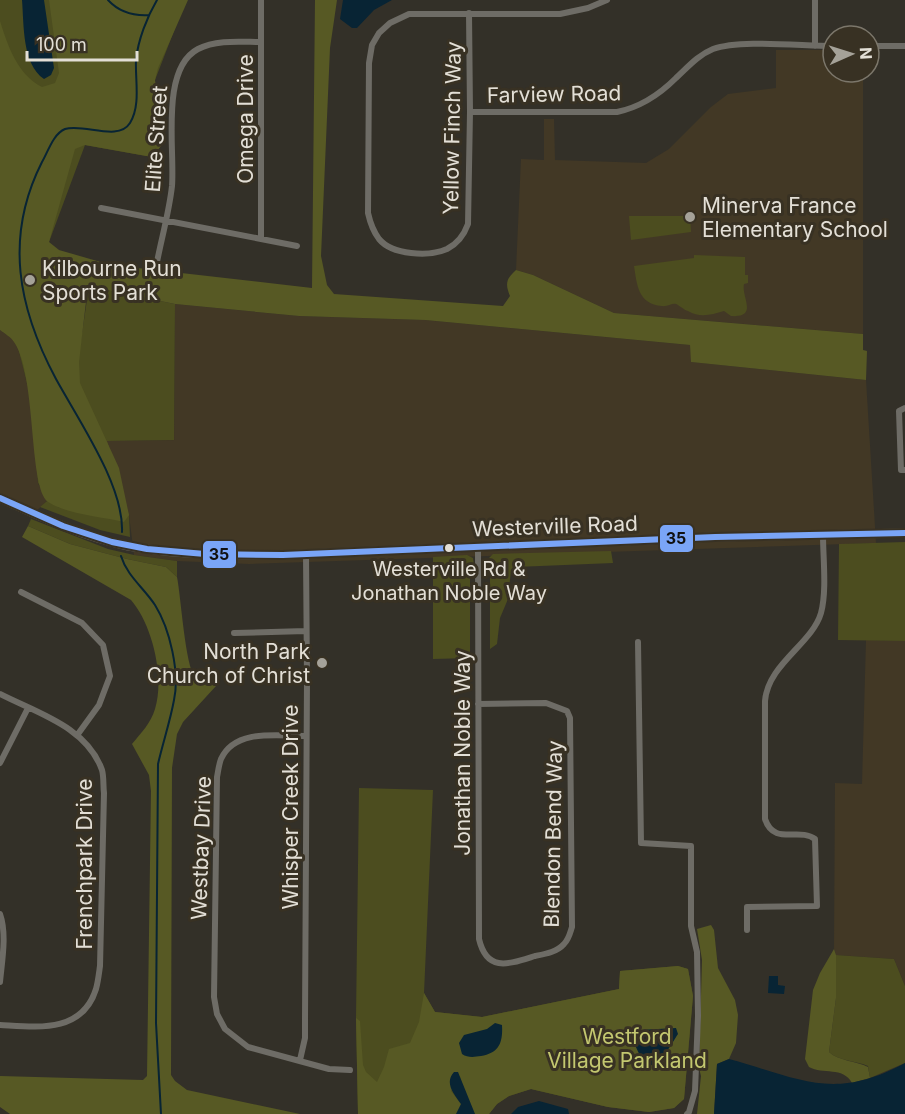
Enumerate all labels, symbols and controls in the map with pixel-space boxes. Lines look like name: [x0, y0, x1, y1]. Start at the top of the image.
scale bar: [27, 24, 136, 62]
north arrow: [821, 24, 881, 84]
text: 100 m: [36, 34, 87, 55]
street label: Yellow Finch Way: [438, 41, 466, 215]
text: N: [856, 47, 876, 60]
street label: Omega Drive: [233, 54, 258, 184]
street label: Farview Road: [487, 80, 621, 108]
street label: Elite Street: [140, 85, 172, 193]
place label: Minerva France Elementary School: [702, 193, 888, 242]
marker: Minerva France Elementary School: [683, 210, 697, 224]
place label: Kilbourne Run Sports Park: [42, 256, 182, 305]
marker: Kilbourne Run Sports Park: [23, 273, 37, 287]
street label: Westerville Road: [472, 511, 638, 541]
line badge: 35: [659, 524, 694, 553]
text: 35: [666, 528, 686, 548]
line badge: 35: [202, 540, 237, 569]
marker: Westerville Rd & Jonathan Noble Way: [443, 542, 455, 554]
text: 35: [209, 544, 229, 564]
place label: Westerville Rd & Jonathan Noble Way: [351, 557, 547, 605]
place label: North Park Church of Christ: [147, 639, 310, 688]
street label: Jonathan Noble Way: [450, 650, 475, 856]
marker: North Park Church of Christ: [315, 656, 329, 670]
street label: Whisper Creek Drive: [278, 704, 303, 910]
street label: Blendon Bend Way: [539, 740, 567, 928]
street label: Westbay Drive: [186, 776, 216, 920]
street label: Frenchpark Drive: [72, 778, 97, 950]
park label: Westford Village Parkland: [547, 1024, 707, 1073]

